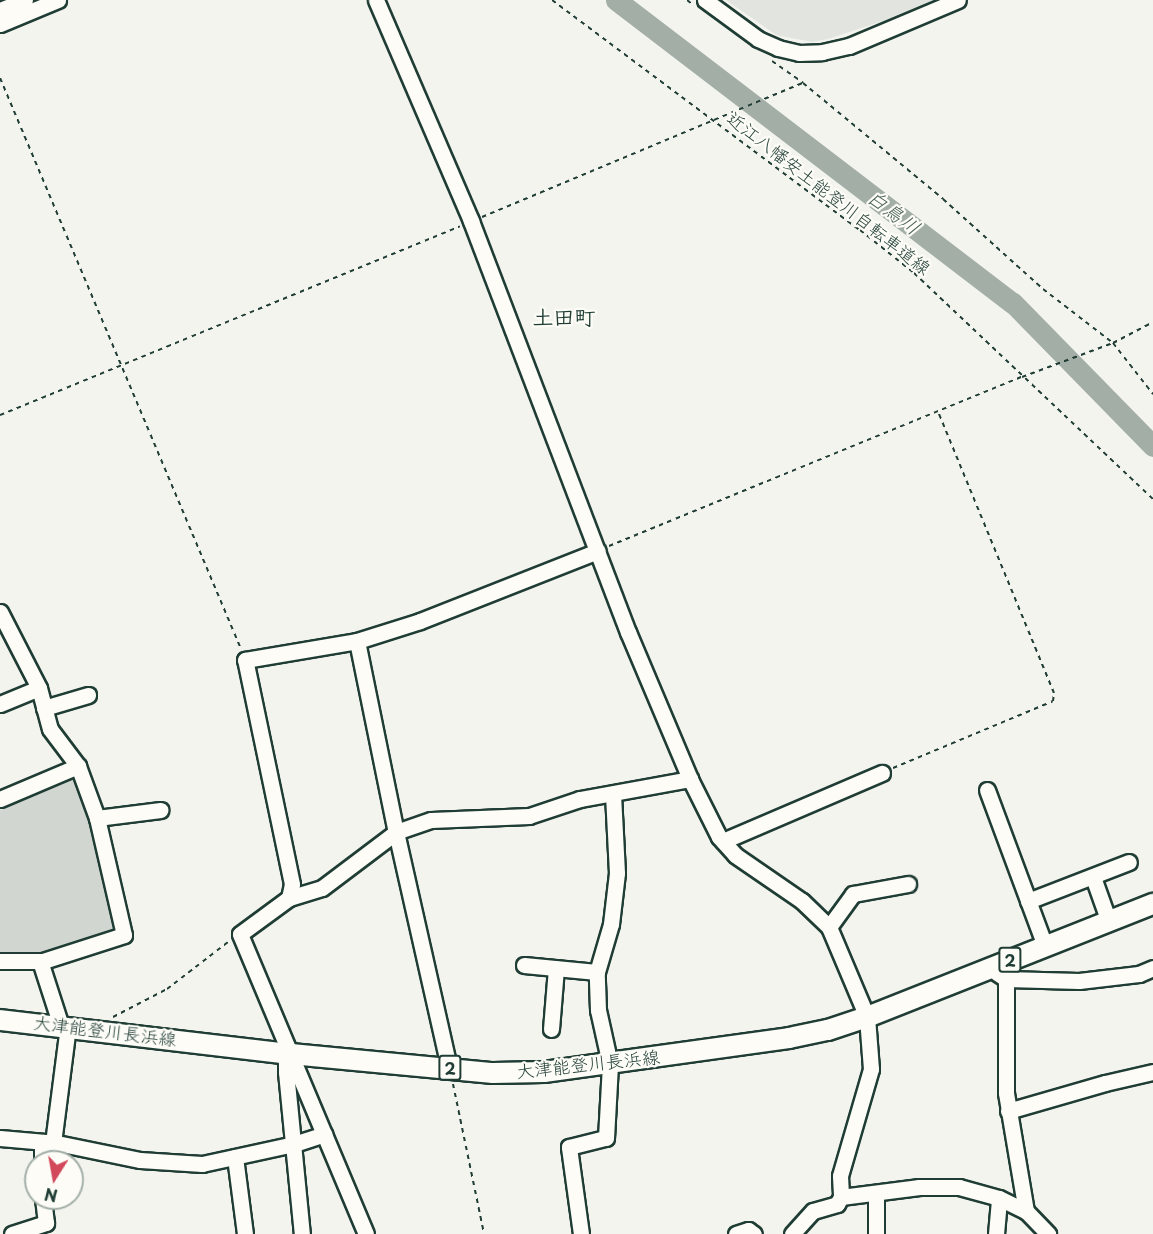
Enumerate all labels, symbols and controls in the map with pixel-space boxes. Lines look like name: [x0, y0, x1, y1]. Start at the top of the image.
street label: 近江八幡安土能登川自転車道線: [723, 107, 935, 279]
water label: 白鳥川: [863, 184, 925, 240]
district label: 土田町: [533, 303, 595, 329]
road number: 2: [998, 947, 1022, 973]
street label: 大津能登川長浜線: [32, 1012, 178, 1050]
street label: 大津能登川長浜線: [515, 1046, 661, 1082]
road number: 2: [438, 1055, 462, 1081]
north arrow: [24, 1150, 84, 1210]
text: N: [42, 1183, 59, 1209]

